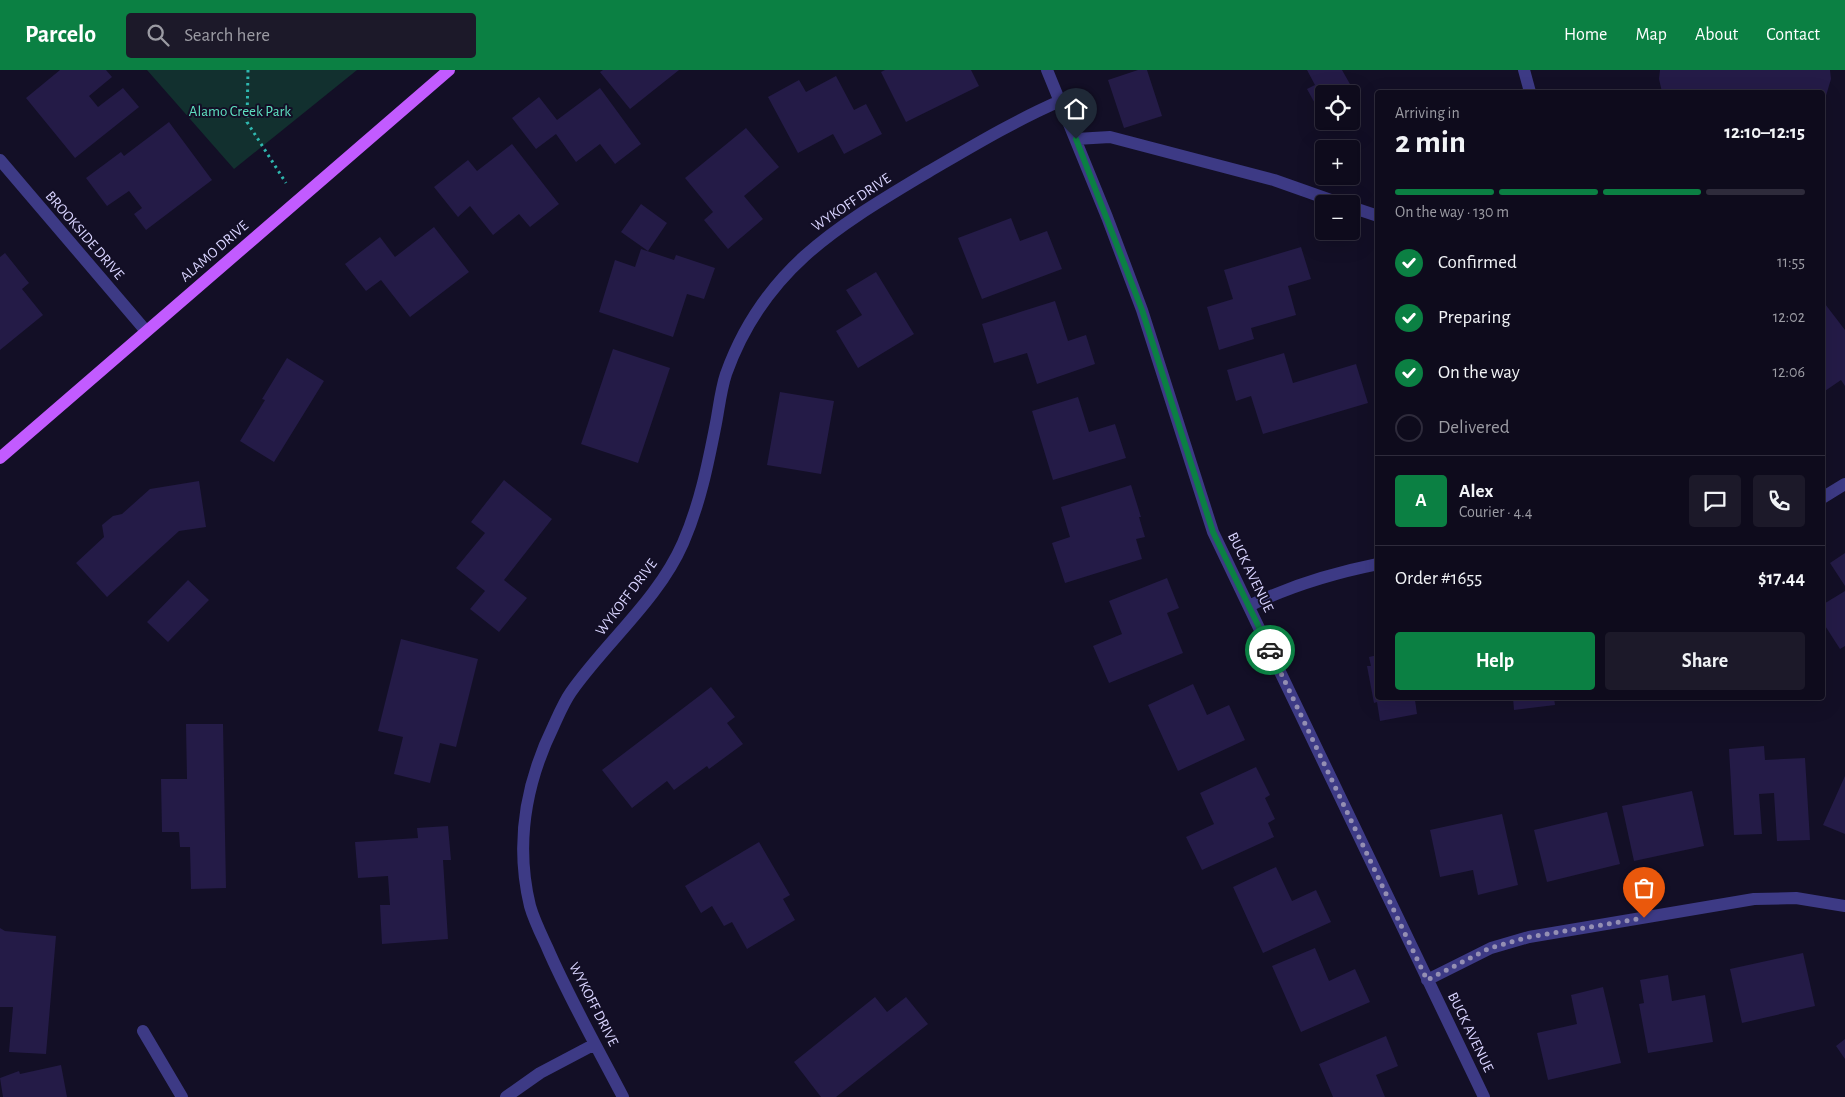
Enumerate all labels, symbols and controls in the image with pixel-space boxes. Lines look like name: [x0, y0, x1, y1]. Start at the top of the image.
search box: [126, 13, 476, 58]
icon: search: [144, 21, 172, 49]
text: Parcelo: [25, 23, 96, 47]
text: Search here: [184, 26, 270, 45]
text: Home: [1564, 26, 1607, 44]
text: Map: [1635, 26, 1667, 44]
text: About: [1695, 26, 1738, 44]
text: Contact: [1766, 26, 1820, 44]
map controls: [1315, 85, 1360, 240]
button: locate: [1315, 85, 1360, 130]
pin: [1055, 88, 1097, 139]
icon: home: [1062, 95, 1090, 123]
park label: Alamo Creek Park: [189, 104, 291, 119]
text: Arriving in: [1395, 105, 1460, 121]
text: 12:10–12:15: [1724, 123, 1805, 142]
text: 2 min: [1395, 126, 1466, 158]
button: +: [1315, 140, 1360, 185]
street label: WYKOFF DRIVE: [809, 171, 893, 234]
street label: BROOKSIDE DRIVE: [42, 188, 127, 282]
button: −: [1315, 195, 1360, 240]
text: On the way · 130 m: [1395, 204, 1509, 220]
street label: ALAMO DRIVE: [177, 218, 251, 285]
icon: check: [1395, 249, 1423, 277]
text: Confirmed: [1438, 253, 1517, 272]
text: 11:55: [1777, 254, 1805, 270]
icon: check: [1395, 304, 1423, 332]
text: Preparing: [1438, 308, 1511, 327]
text: 12:02: [1773, 309, 1805, 325]
icon: check: [1395, 359, 1423, 387]
text: On the way: [1438, 363, 1520, 382]
text: 12:06: [1773, 364, 1805, 380]
text: Delivered: [1438, 418, 1510, 437]
button: chat: [1689, 475, 1741, 527]
button: phone: [1753, 475, 1805, 527]
text: Alex: [1459, 482, 1493, 501]
text: A: [1415, 491, 1427, 510]
text: Courier · 4.4: [1459, 504, 1532, 520]
street label: BUCK AVENUE: [1225, 530, 1276, 615]
street label: WYKOFF DRIVE: [593, 556, 660, 638]
text: Order #1655: [1395, 569, 1482, 588]
text: $17.44: [1758, 569, 1805, 588]
courier: [1245, 625, 1295, 675]
button: Help: [1395, 632, 1595, 690]
button: Share: [1605, 632, 1805, 690]
icon: car: [1256, 636, 1284, 664]
pin: [1623, 867, 1665, 918]
icon: bag: [1630, 874, 1658, 902]
street label: WYKOFF DRIVE: [566, 960, 621, 1048]
street label: BUCK AVENUE: [1445, 990, 1496, 1075]

